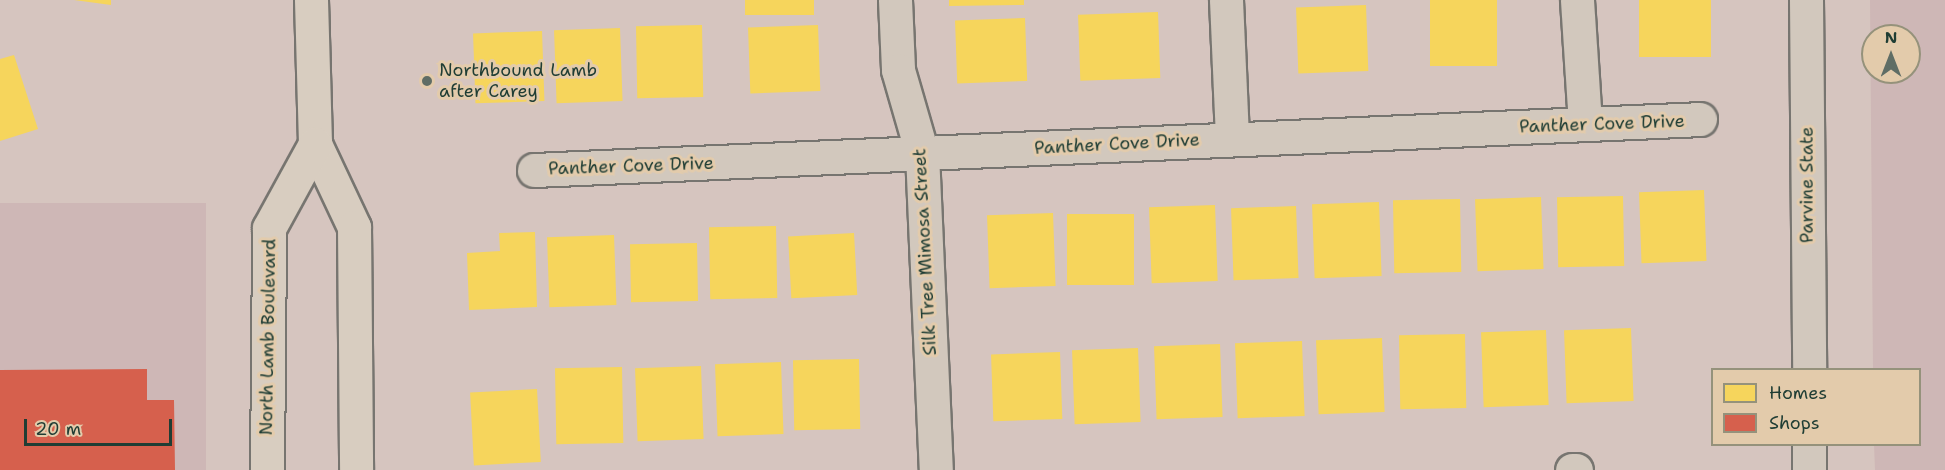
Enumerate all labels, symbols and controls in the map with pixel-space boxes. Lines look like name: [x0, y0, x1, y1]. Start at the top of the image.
north arrow: [1861, 24, 1921, 84]
text: N: [1885, 27, 1897, 48]
place label: Northbound Lamb after Carey: [439, 60, 597, 103]
marker: Northbound Lamb after Carey: [420, 74, 434, 88]
street label: Panther Cove Drive: [1519, 110, 1685, 138]
street label: Parvine State: [1796, 127, 1818, 243]
street label: Panther Cove Drive: [1034, 129, 1200, 159]
street label: Silk Tree Mimosa Street: [909, 148, 941, 356]
street label: Panther Cove Drive: [548, 152, 714, 180]
street label: North Lamb Boulevard: [255, 238, 281, 436]
legend: [1711, 368, 1921, 446]
text: Homes: [1769, 381, 1827, 405]
scale bar: [27, 407, 176, 445]
text: Shops: [1769, 411, 1820, 435]
text: 20 m: [35, 417, 81, 441]

